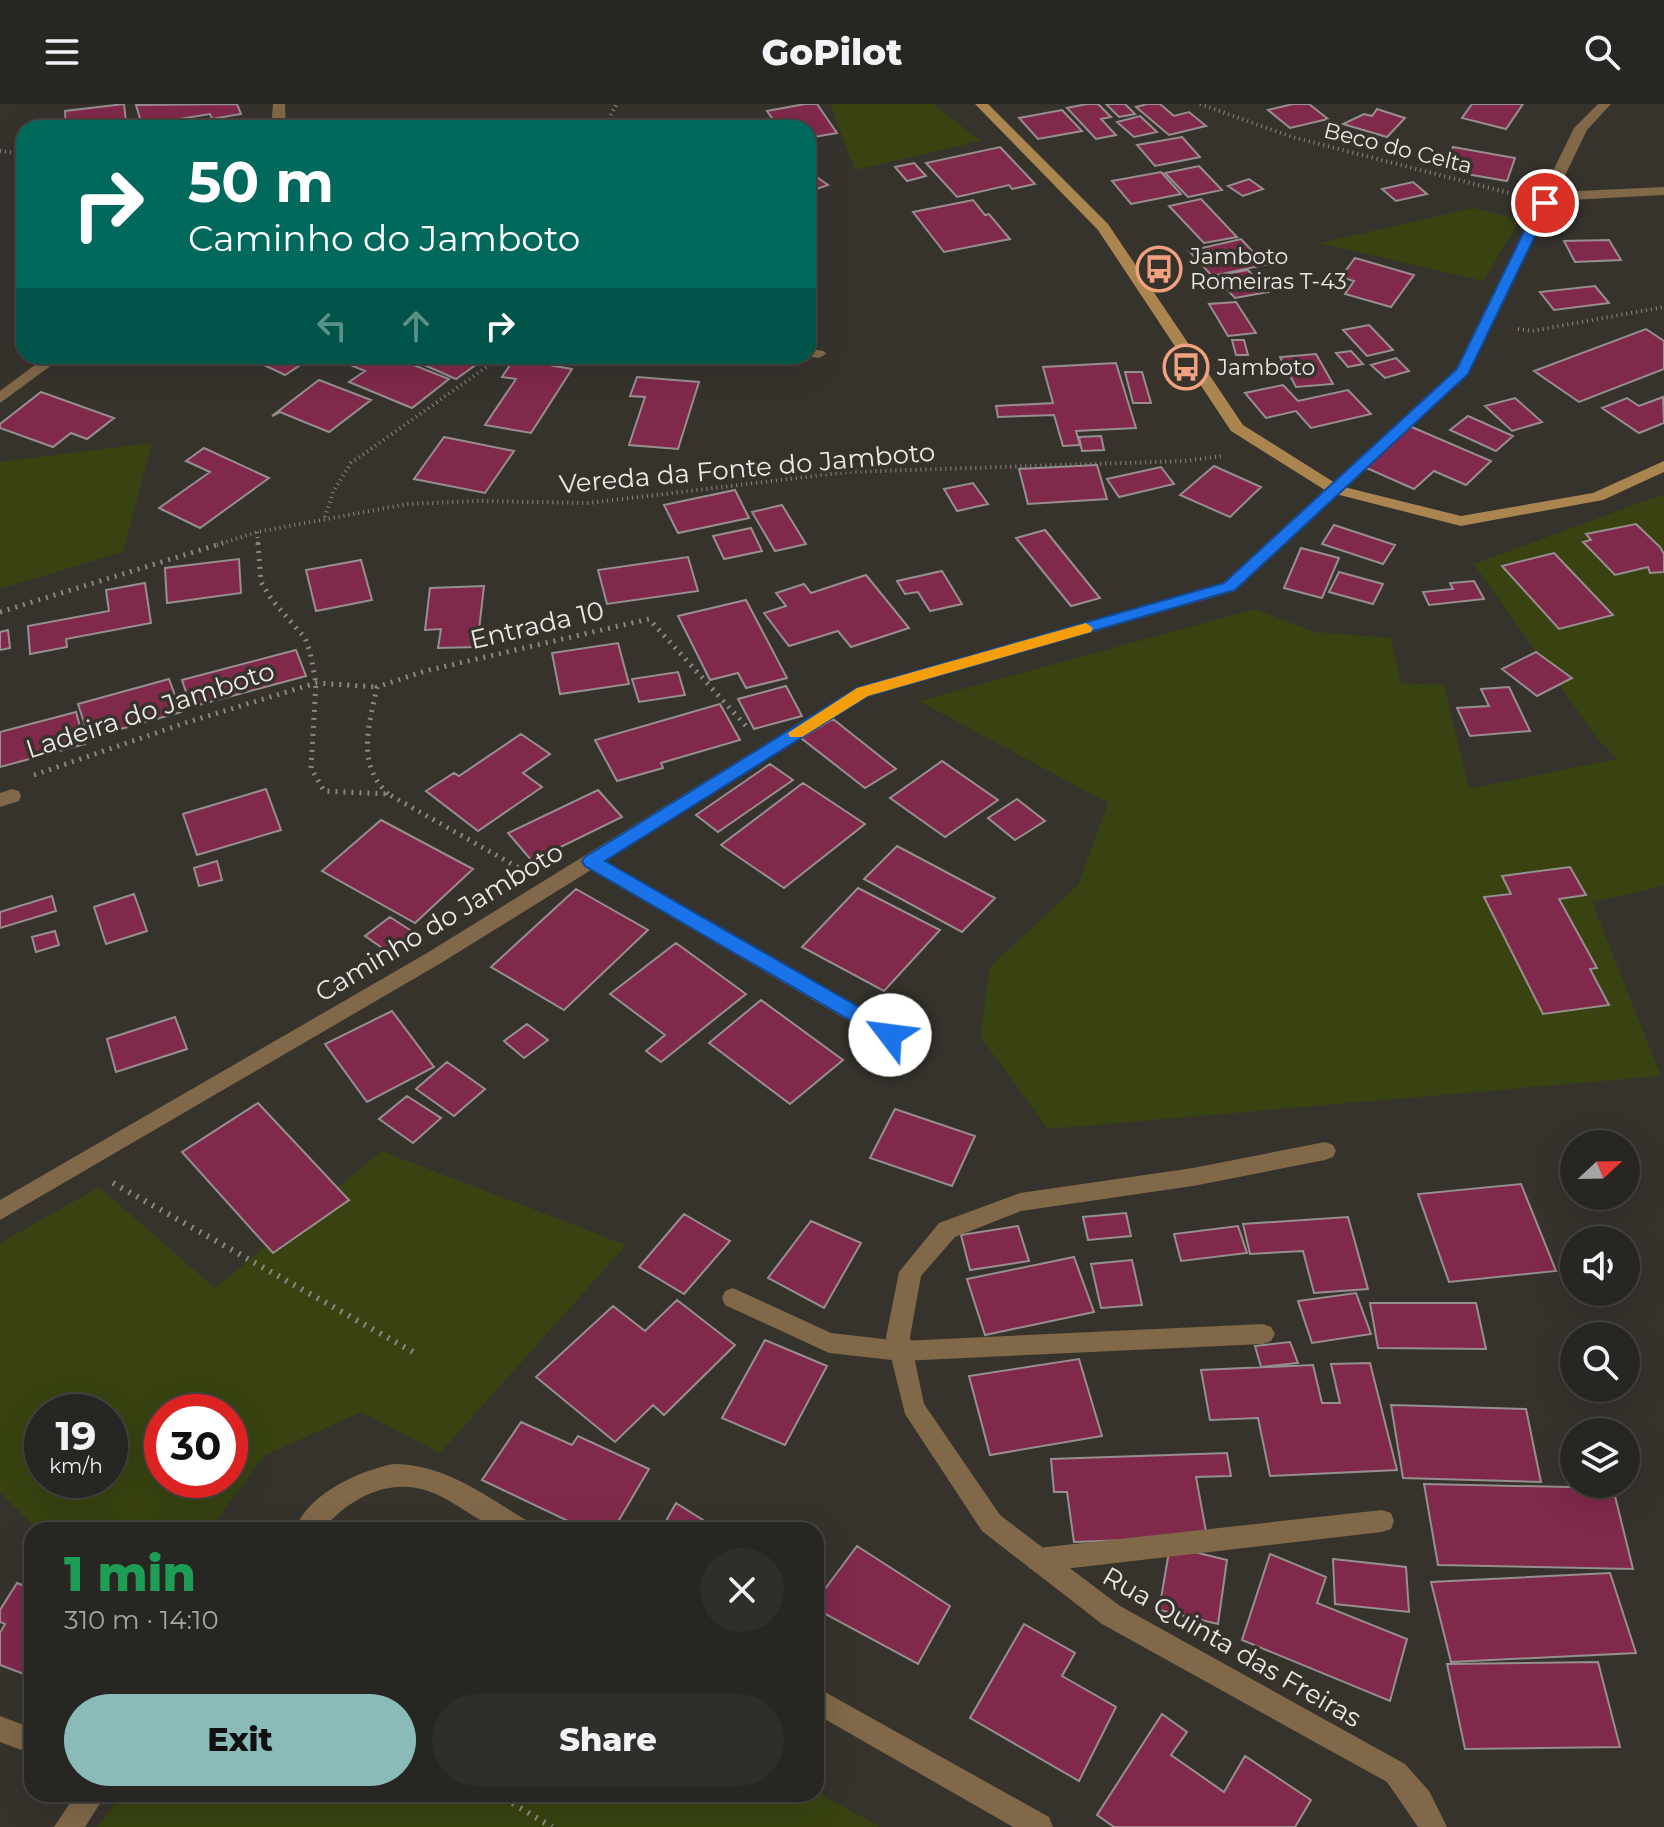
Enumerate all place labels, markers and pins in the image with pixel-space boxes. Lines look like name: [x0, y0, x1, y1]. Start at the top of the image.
pin: [1511, 169, 1579, 237]
place label: Jamboto Romeiras T-43: [1189, 243, 1347, 295]
bus stop icon: Jamboto Romeiras T-43: [1135, 245, 1183, 293]
bus stop icon: Jamboto: [1162, 343, 1210, 391]
place label: Jamboto: [1216, 354, 1315, 381]

